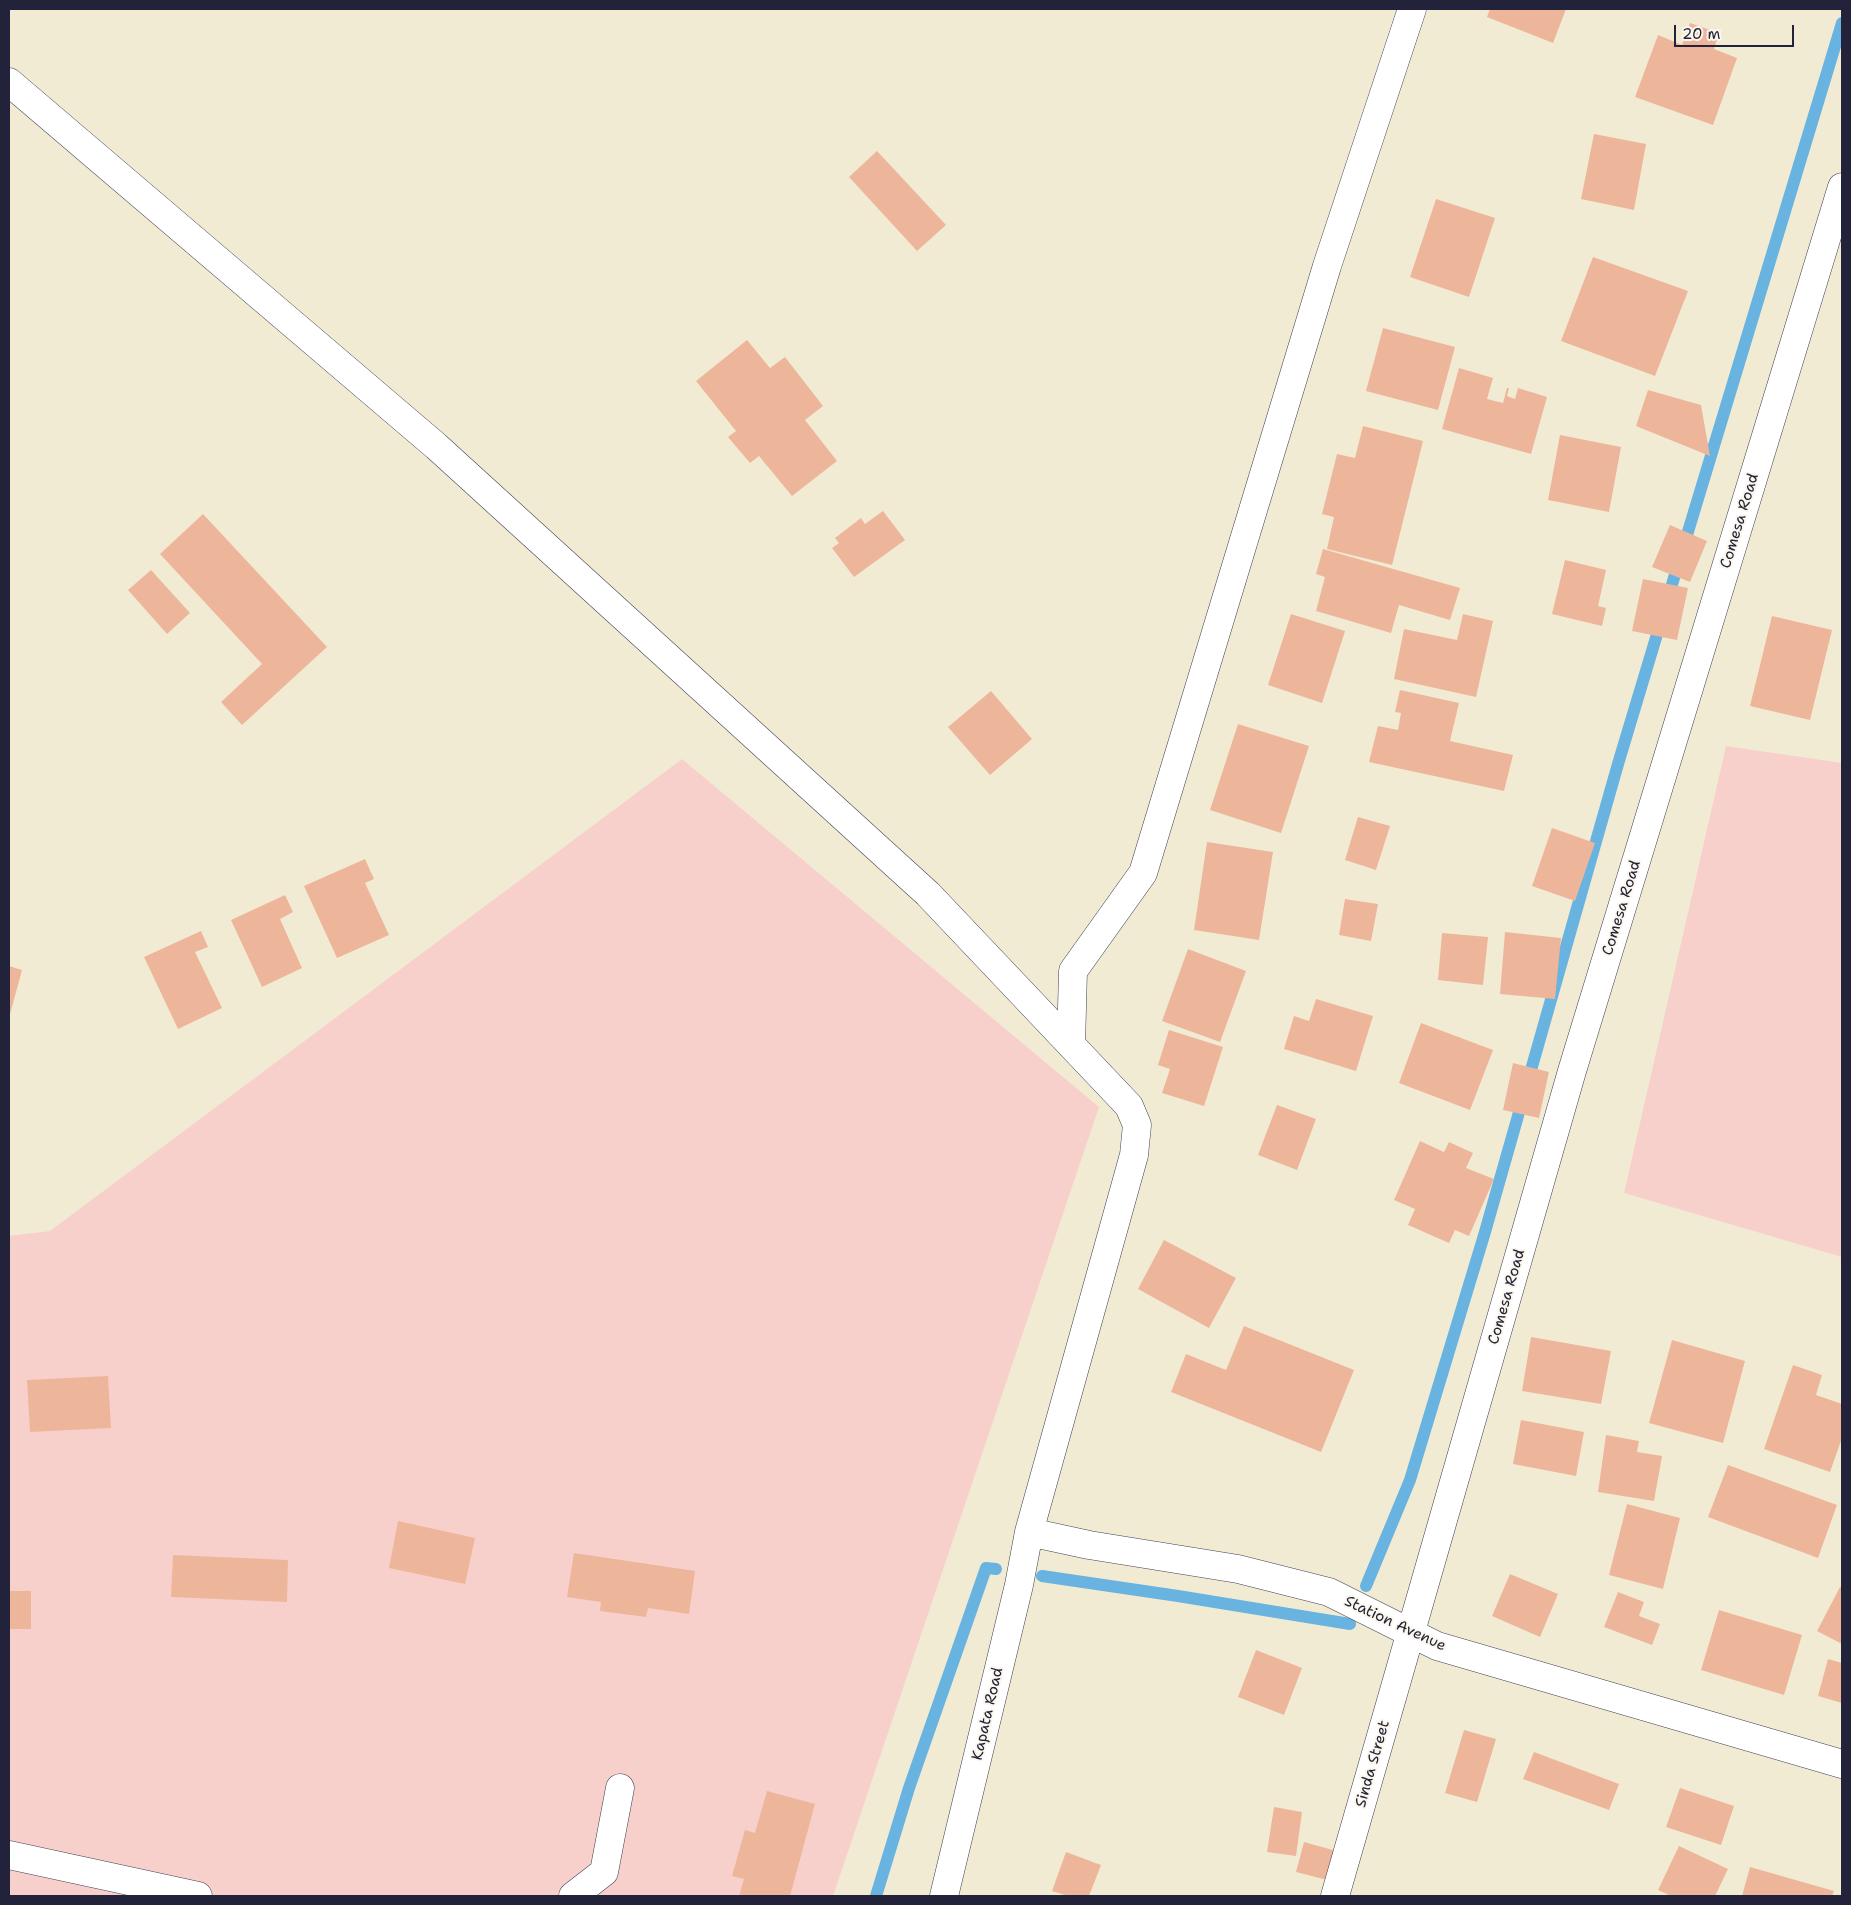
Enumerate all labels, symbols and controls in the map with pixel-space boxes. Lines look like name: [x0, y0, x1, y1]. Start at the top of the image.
scale bar: [1676, 15, 1796, 47]
text: 20 m: [1682, 24, 1721, 44]
street label: Comesa Road: [1717, 471, 1763, 571]
street label: Comesa Road: [1599, 858, 1645, 958]
street label: Comesa Road: [1485, 1247, 1529, 1347]
street label: Station Avenue: [1341, 1593, 1449, 1655]
street label: Kapata Road: [969, 1666, 1007, 1762]
street label: Sinda Street: [1352, 1718, 1394, 1810]

